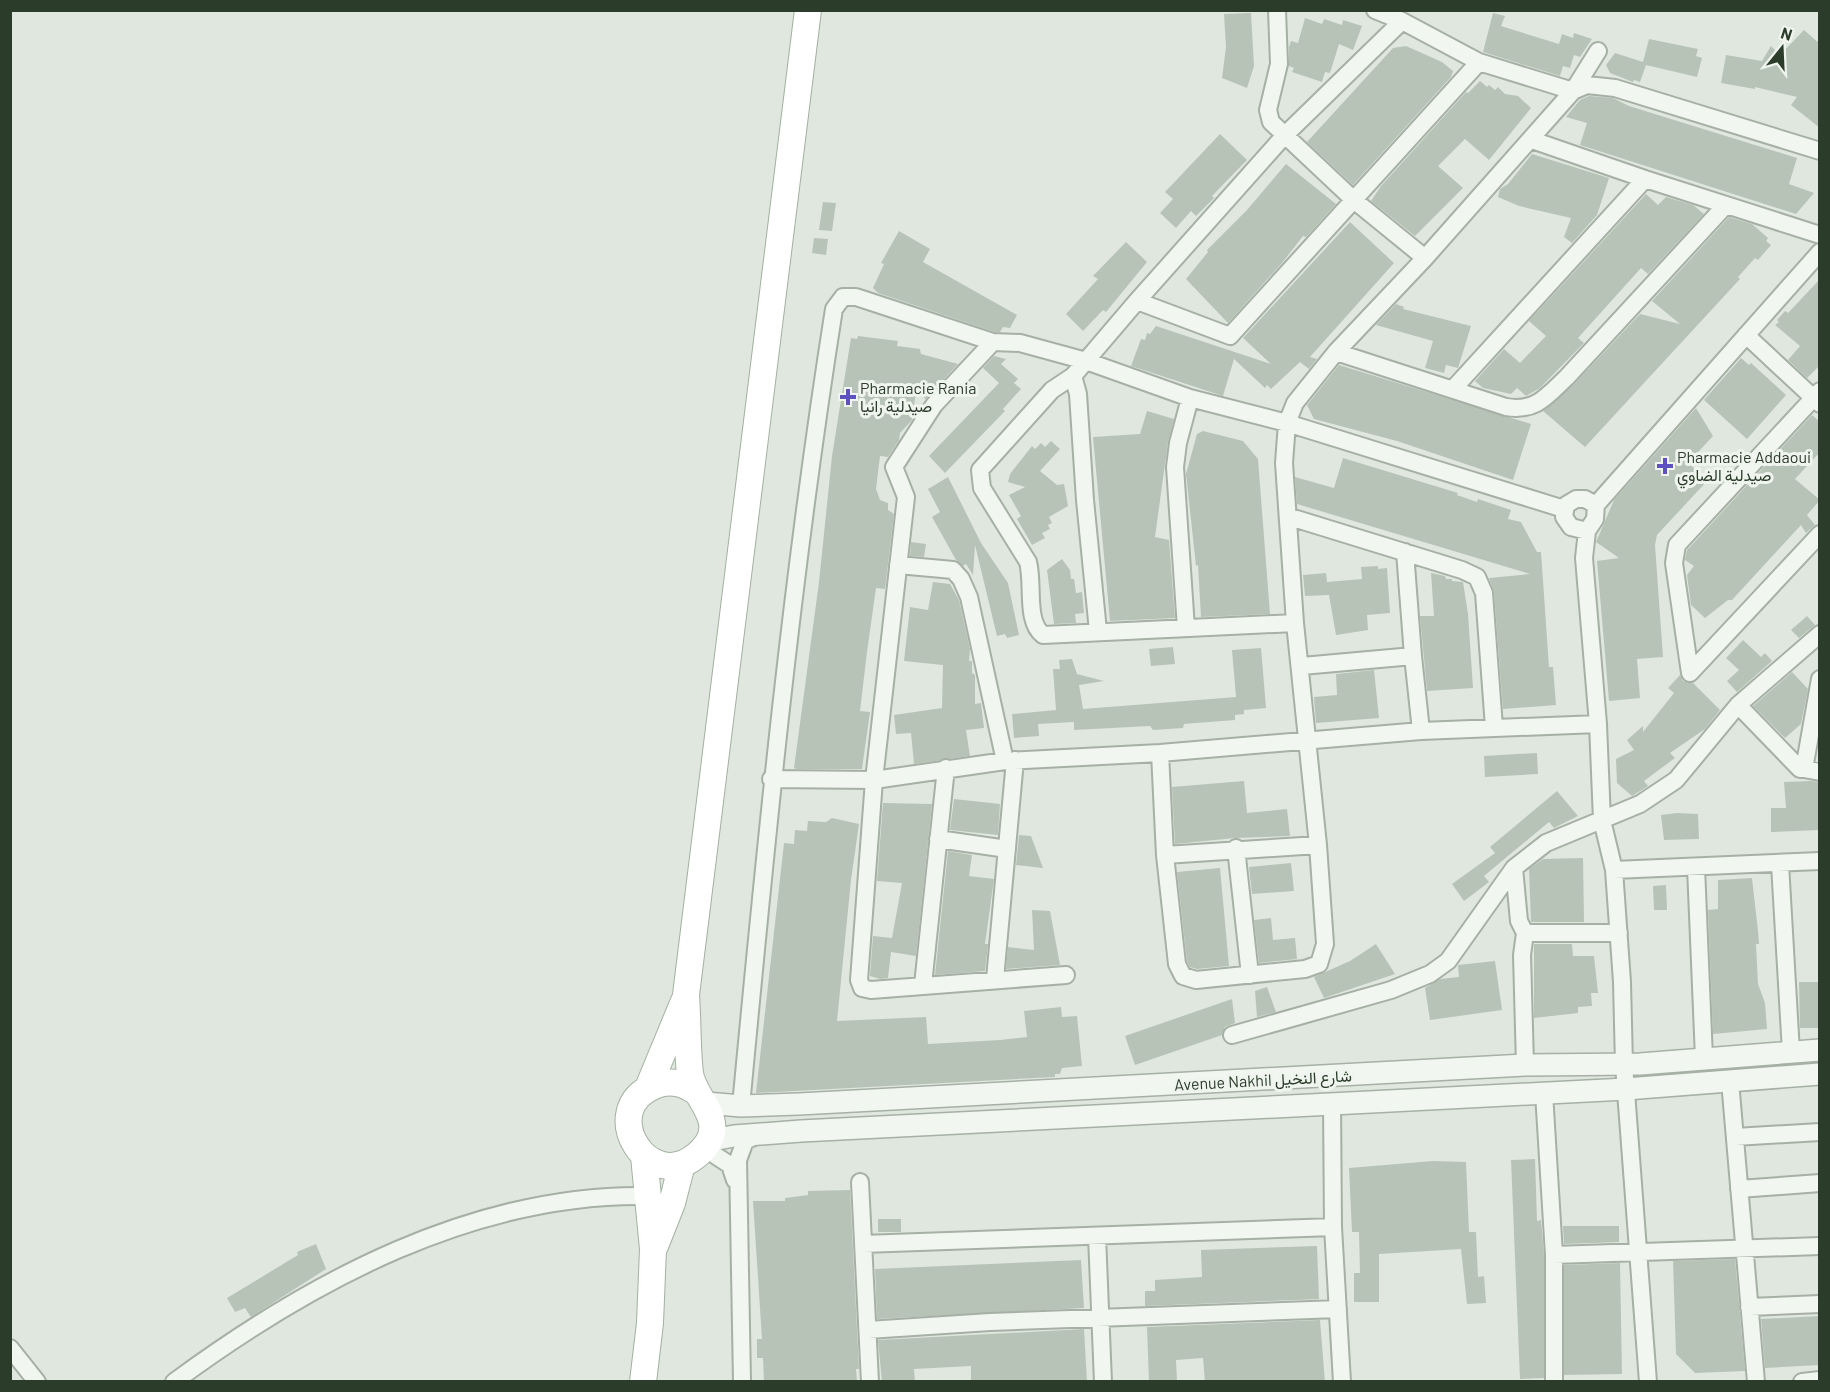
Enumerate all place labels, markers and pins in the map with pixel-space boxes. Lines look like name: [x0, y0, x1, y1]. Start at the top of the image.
place label: Pharmacie Rania صيدلية رانيا: [860, 378, 976, 417]
marker: Pharmacie Rania صيدلية رانيا: [841, 390, 855, 404]
place label: Pharmacie Addaoui صيدلية الضاوي: [1677, 447, 1811, 489]
marker: Pharmacie Addaoui صيدلية الضاوي: [1658, 459, 1672, 473]

